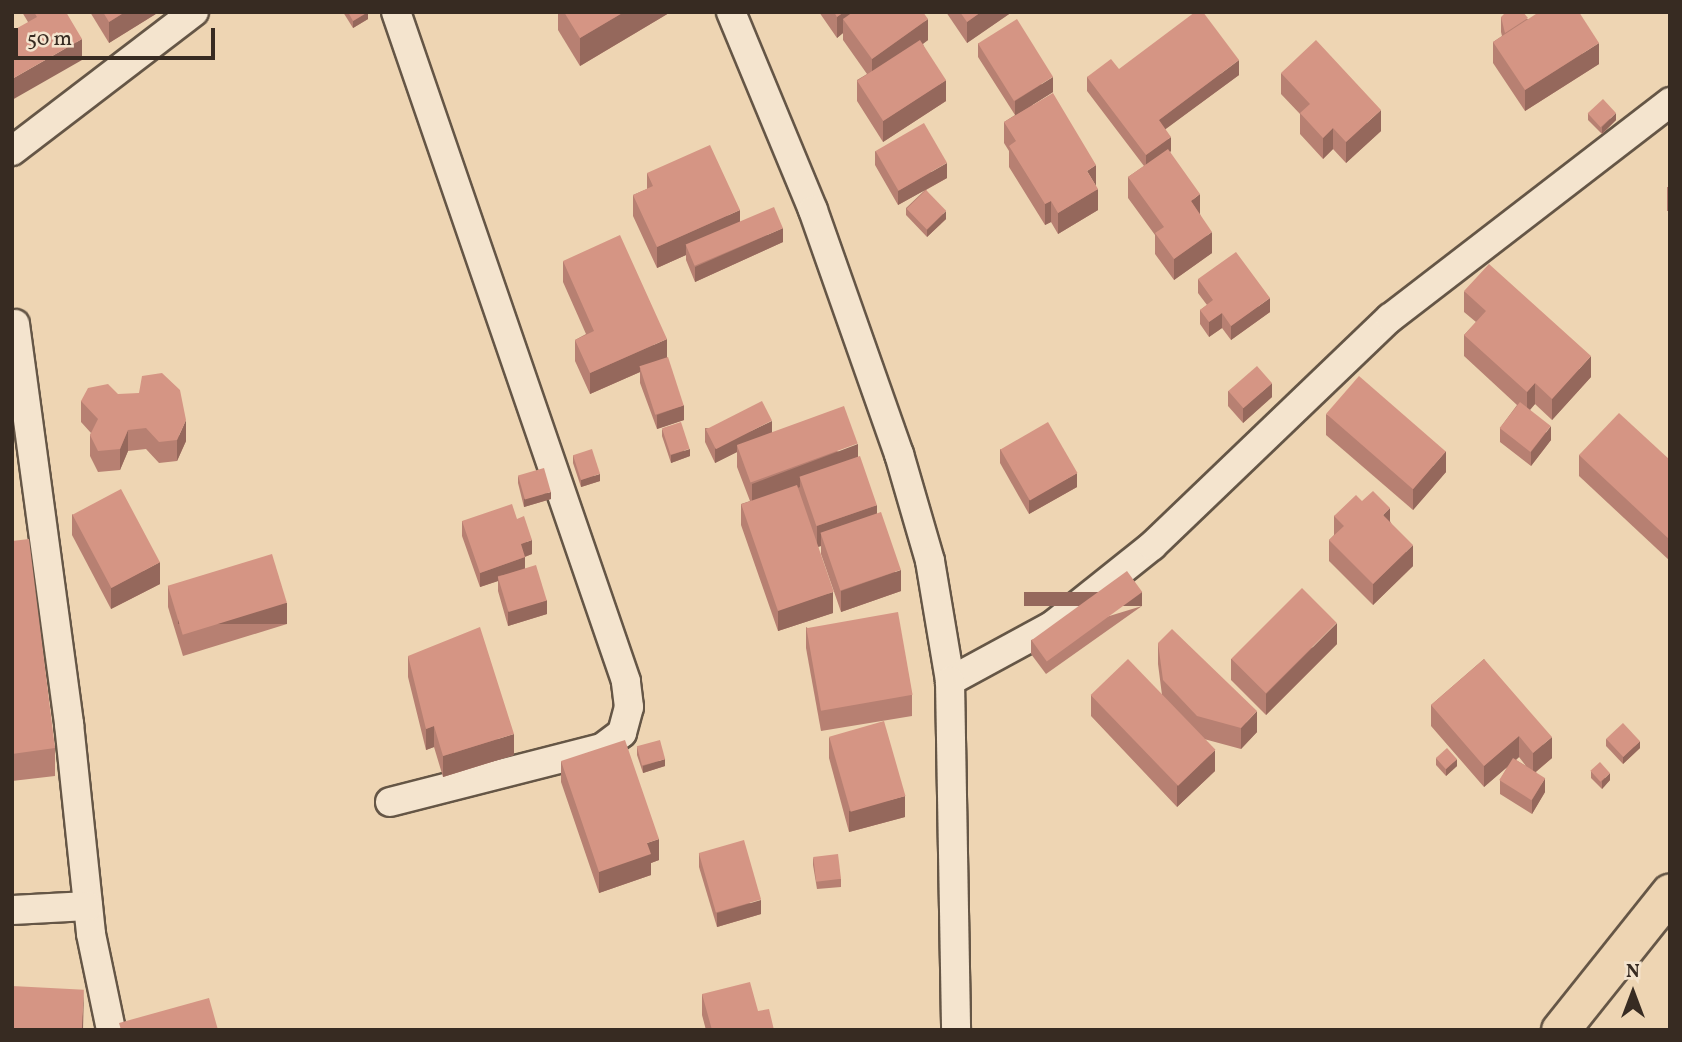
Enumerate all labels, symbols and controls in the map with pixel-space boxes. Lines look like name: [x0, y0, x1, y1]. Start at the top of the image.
scale bar: [18, 14, 219, 58]
text: 50 m: [27, 25, 72, 54]
north arrow: [1598, 958, 1668, 1028]
text: N: [1626, 959, 1640, 985]

